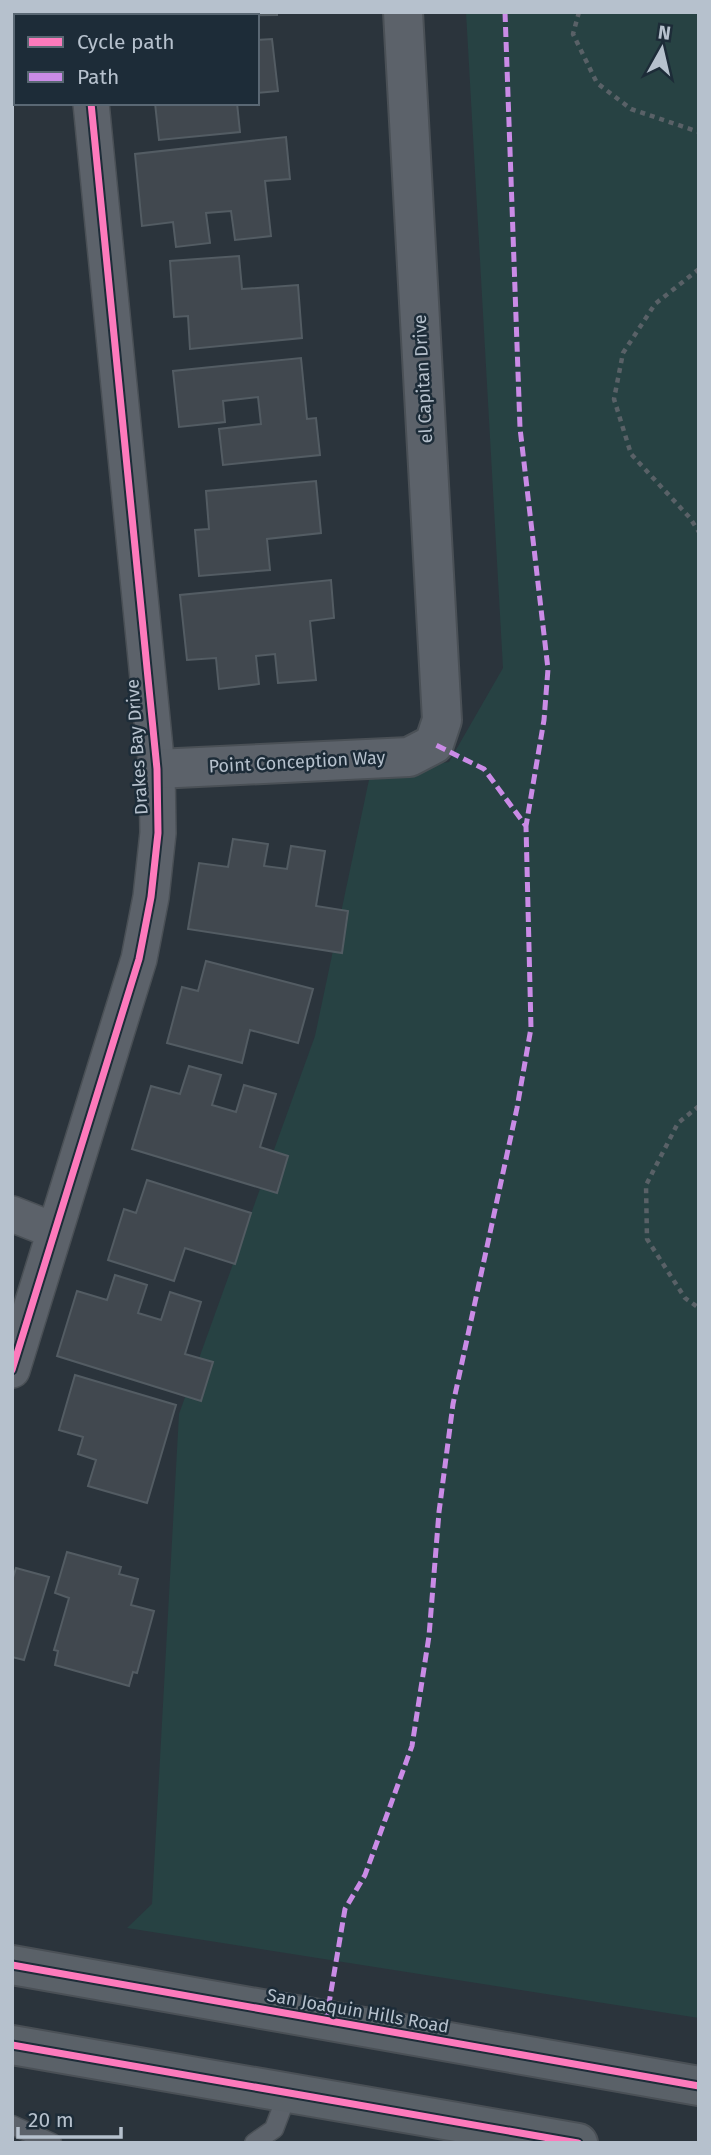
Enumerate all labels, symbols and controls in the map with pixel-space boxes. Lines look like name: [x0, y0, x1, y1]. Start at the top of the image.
legend: [14, 14, 259, 105]
north arrow: [627, 14, 697, 84]
text: N: [656, 20, 672, 45]
text: Cycle path: [77, 29, 175, 55]
text: Path: [77, 64, 119, 90]
street label: el Capitan Drive: [409, 314, 437, 444]
street label: Drakes Bay Drive: [121, 678, 153, 816]
street label: Point Conception Way: [208, 746, 386, 778]
street label: San Joaquin Hills Road: [265, 1984, 451, 2038]
scale bar: [18, 2096, 121, 2140]
text: 20 m: [28, 2107, 74, 2133]

